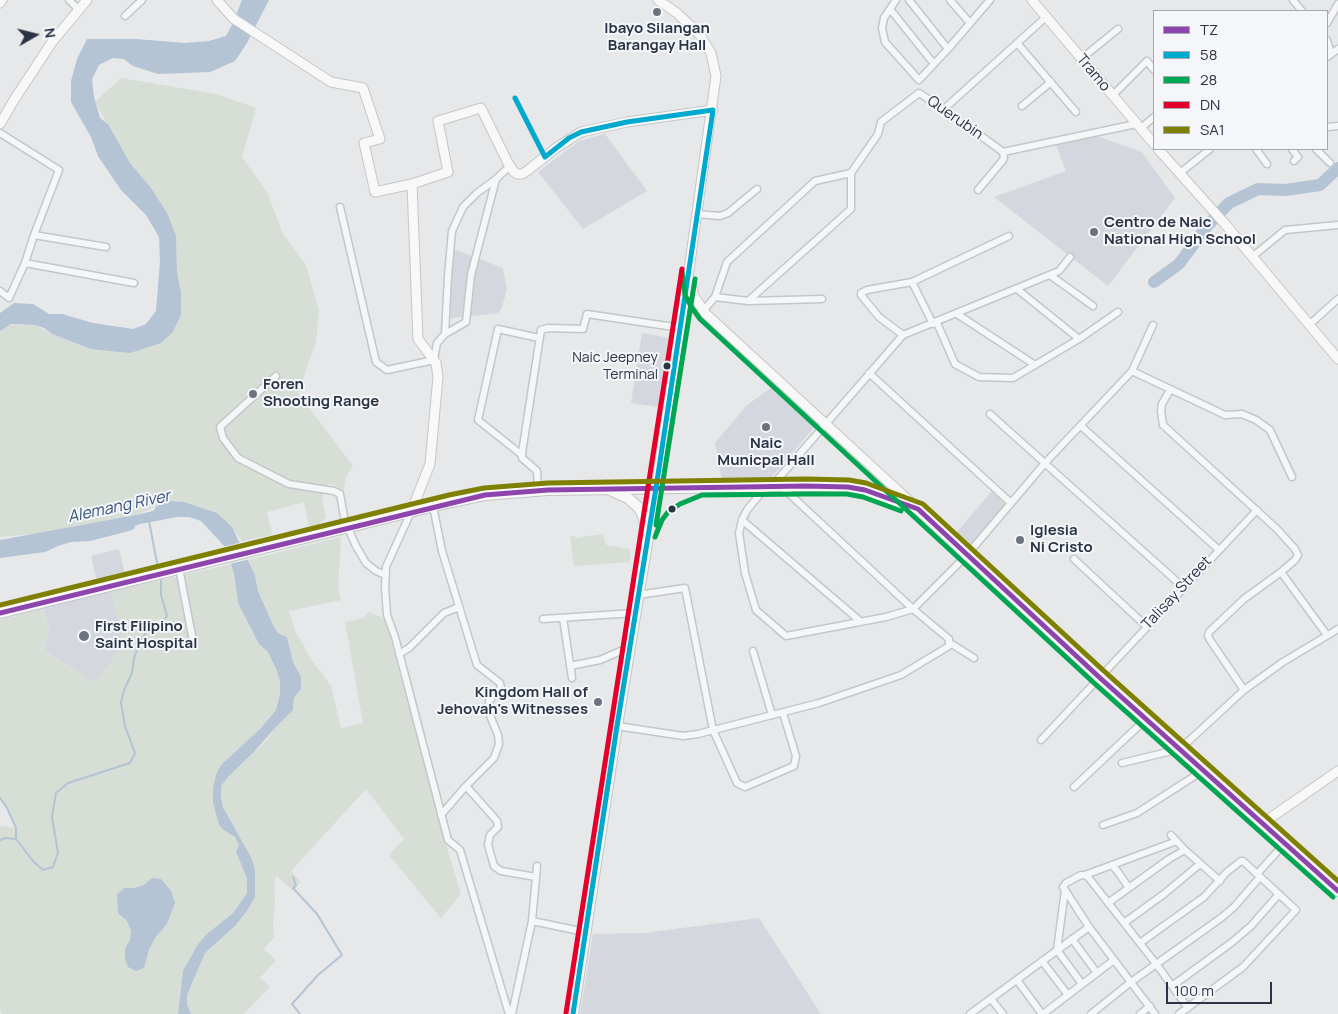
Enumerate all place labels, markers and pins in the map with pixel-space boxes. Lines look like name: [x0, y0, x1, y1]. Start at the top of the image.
marker: Ibayo Silangan Barangay Hall: [651, 6, 663, 18]
place label: Ibayo Silangan Barangay Hall: [604, 20, 710, 55]
place label: Centro de Naic National High School: [1104, 214, 1256, 249]
marker: Centro de Naic National High School: [1088, 226, 1100, 238]
place label: Naic Jeepney Terminal: [572, 350, 658, 382]
marker: Naic Jeepney Terminal: [662, 361, 672, 371]
place label: Foren Shooting Range: [263, 376, 379, 411]
marker: Foren Shooting Range: [247, 388, 259, 400]
marker: Naic Municpal Hall: [760, 421, 772, 433]
place label: Naic Municpal Hall: [717, 435, 815, 470]
unlabelled marker: [667, 504, 677, 514]
place label: Iglesia Ni Cristo: [1030, 522, 1093, 557]
marker: Iglesia Ni Cristo: [1014, 534, 1026, 546]
place label: First Filipino Saint Hospital: [95, 618, 197, 653]
marker: First Filipino Saint Hospital: [77, 629, 91, 643]
place label: Kingdom Hall of Jehovah's Witnesses: [437, 684, 588, 719]
marker: Kingdom Hall of Jehovah's Witnesses: [592, 696, 604, 708]

